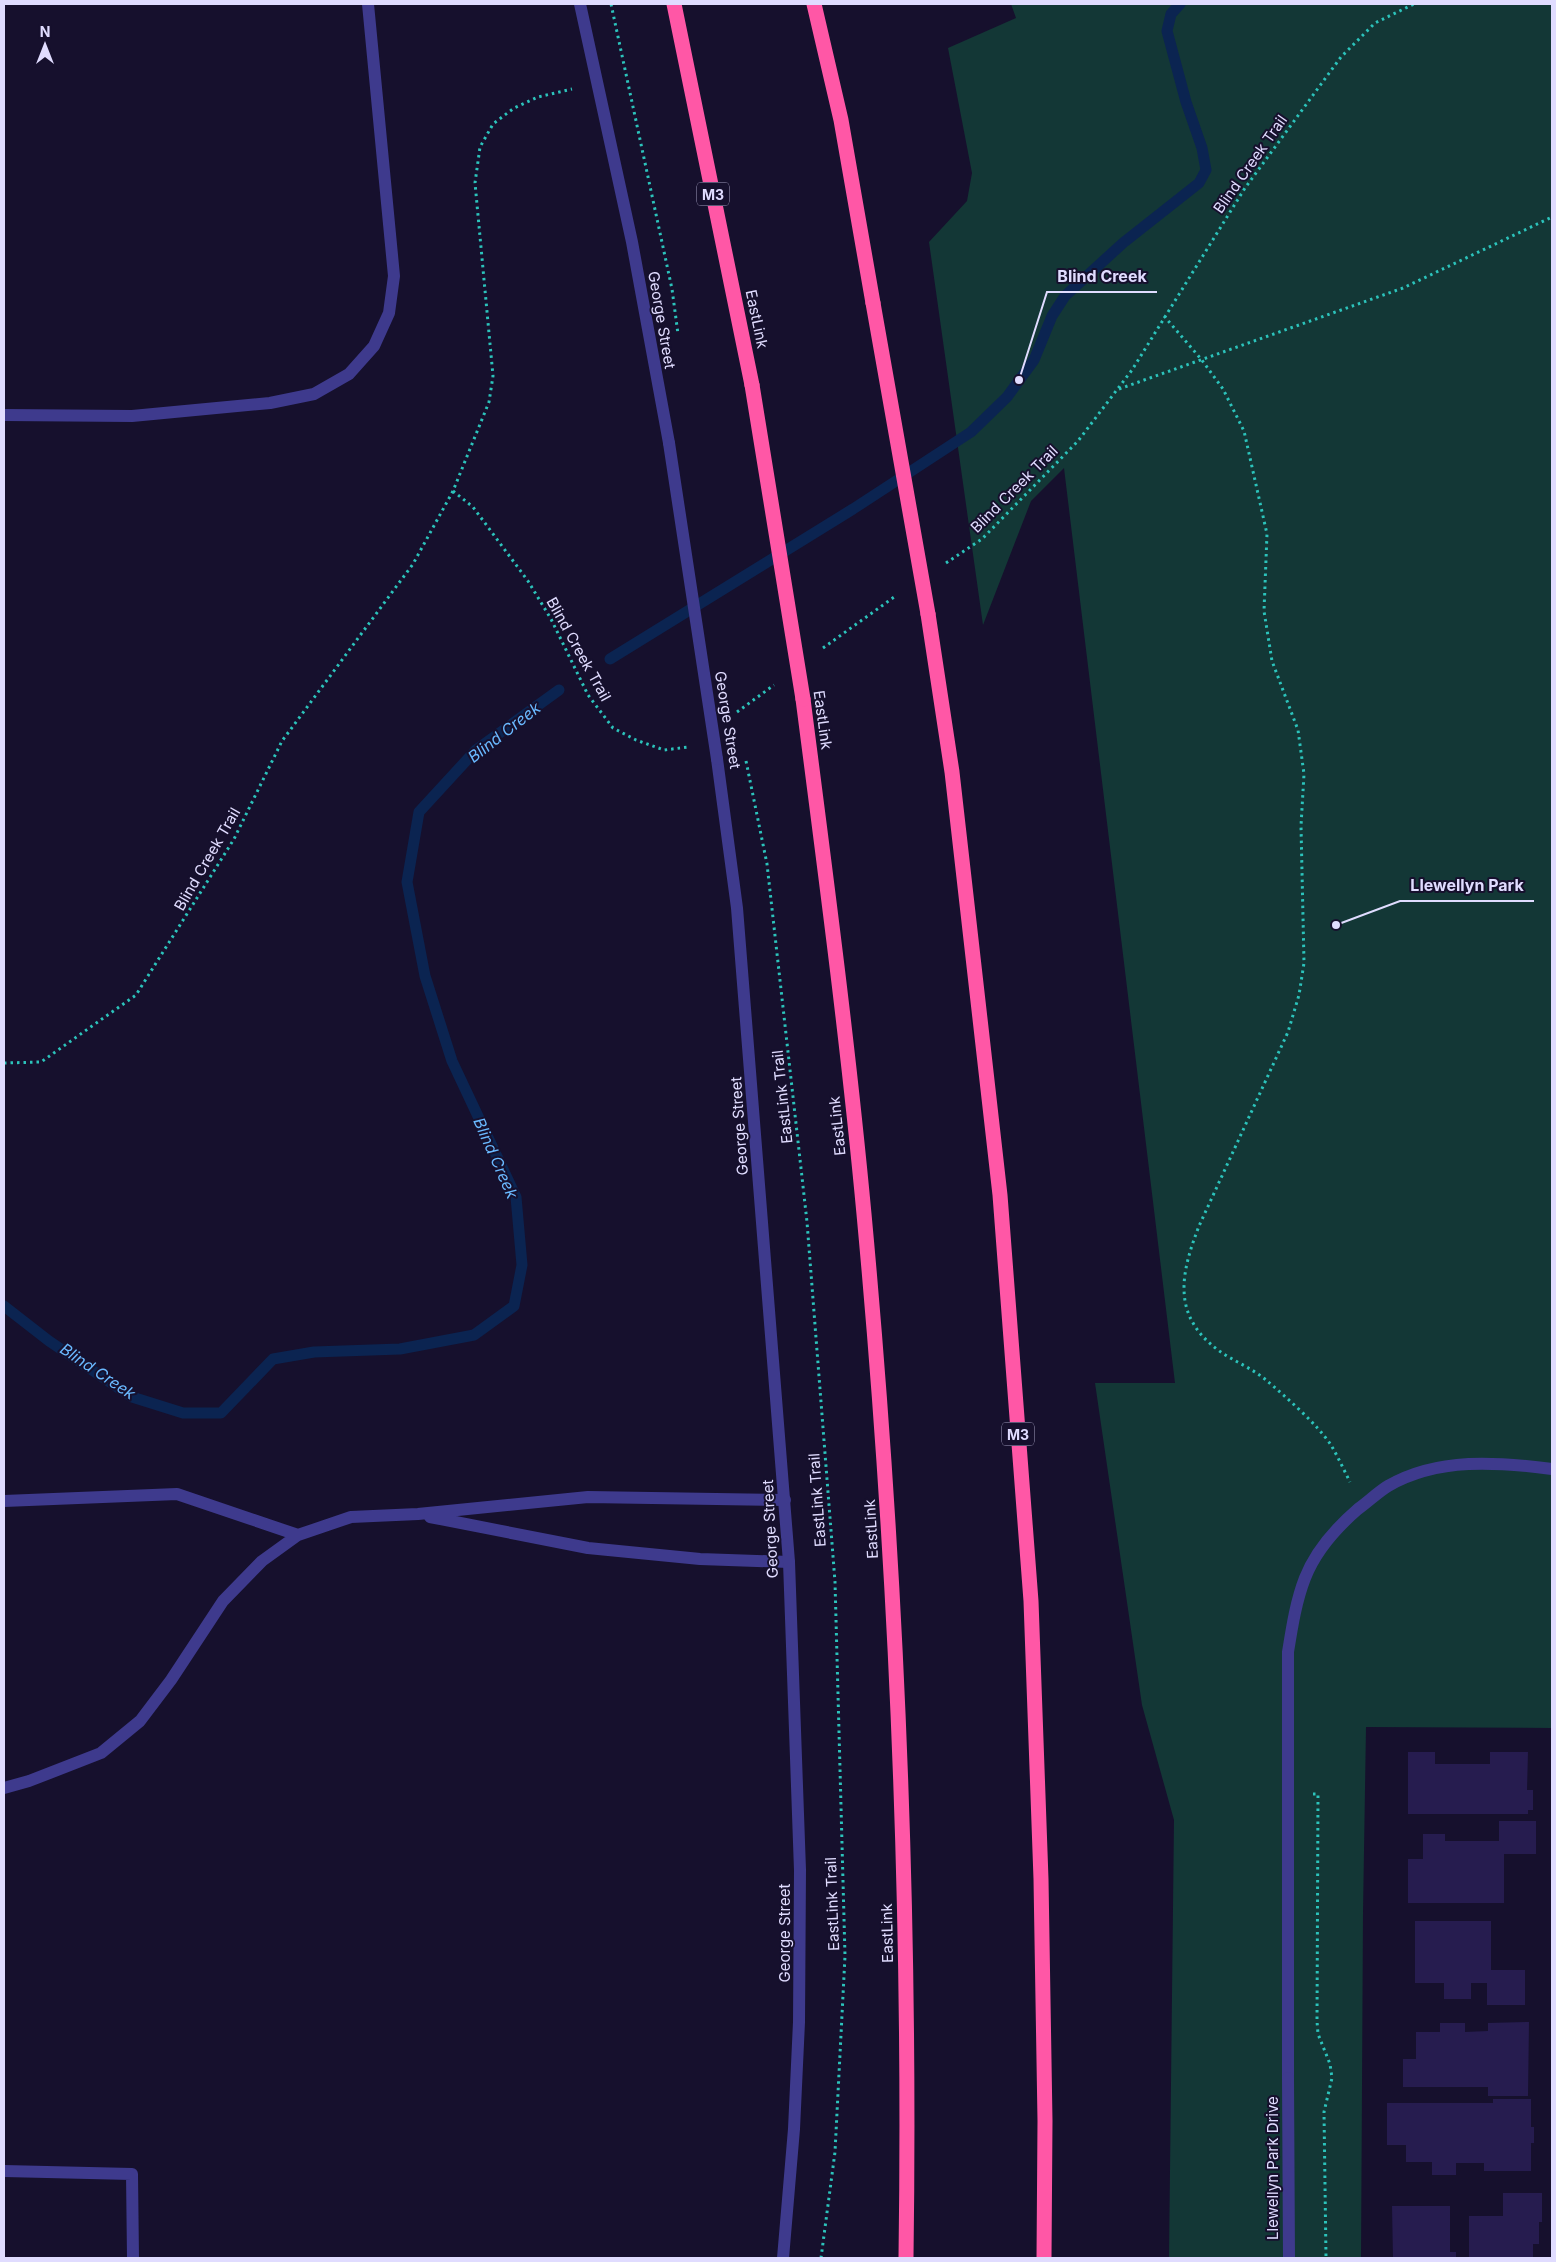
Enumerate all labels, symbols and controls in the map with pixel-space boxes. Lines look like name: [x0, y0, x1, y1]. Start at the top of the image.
north arrow: [20, 20, 70, 70]
text: N: [40, 23, 50, 40]
street label: Blind Creek Trail: [1209, 111, 1291, 217]
road number: M3: [697, 182, 729, 205]
callout: Blind Creek: [1047, 261, 1157, 292]
text: Blind Creek: [1057, 266, 1147, 286]
street label: George Street: [644, 270, 680, 370]
street label: EastLink: [742, 288, 773, 351]
street label: Blind Creek Trail: [966, 441, 1062, 537]
street label: Blind Creek Trail: [543, 594, 615, 704]
street label: George Street: [711, 670, 745, 770]
street label: EastLink: [809, 689, 837, 752]
water label: Blind Creek: [464, 697, 544, 767]
street label: Blind Creek Trail: [170, 804, 244, 914]
callout: Llewellyn Park: [1400, 870, 1534, 901]
text: Llewellyn Park: [1410, 875, 1524, 895]
street label: EastLink Trail: [768, 1049, 796, 1145]
street label: George Street: [726, 1076, 752, 1176]
street label: EastLink: [824, 1095, 850, 1157]
water label: Blind Creek: [469, 1114, 523, 1202]
water label: Blind Creek: [56, 1338, 140, 1404]
road number: M3: [1002, 1422, 1034, 1446]
street label: EastLink Trail: [804, 1453, 830, 1547]
street label: George Street: [758, 1479, 782, 1579]
street label: EastLink: [860, 1498, 882, 1559]
street label: EastLink Trail: [821, 1857, 843, 1951]
street label: George Street: [775, 1884, 794, 1982]
street label: EastLink: [877, 1902, 897, 1963]
street label: Llewellyn Park Drive: [1263, 2096, 1282, 2240]

